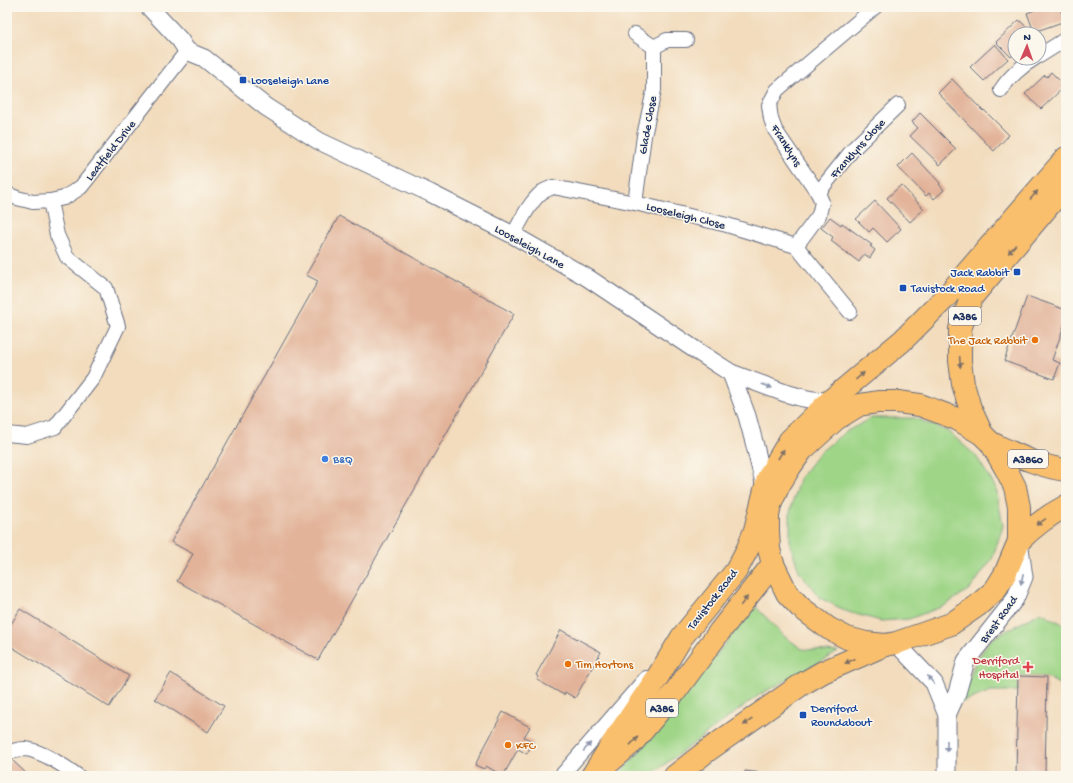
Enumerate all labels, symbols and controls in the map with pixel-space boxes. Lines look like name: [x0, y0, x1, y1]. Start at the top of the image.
north arrow: [1007, 26, 1047, 66]
text: N: [1023, 32, 1031, 44]
marker: Looseleigh Lane: [238, 75, 248, 85]
place label: Looseleigh Lane: [251, 75, 330, 89]
street label: Glade Close: [637, 94, 661, 156]
street label: Franklyns Close: [827, 116, 890, 183]
street label: Leatfield Drive: [83, 117, 140, 184]
street label: Franklyns: [766, 122, 804, 170]
one-way arrow: [1029, 190, 1038, 200]
street label: Looseleigh Close: [645, 200, 727, 234]
street label: Looseleigh Lane: [492, 223, 567, 273]
one-way arrow: [1008, 243, 1017, 254]
place label: Jack Rabbit: [951, 267, 1010, 281]
marker: Jack Rabbit: [1012, 267, 1022, 277]
marker: Tavistock Road: [898, 283, 908, 293]
place label: Tavistock Road: [910, 283, 985, 297]
road number: A386: [949, 307, 981, 325]
place label: The Jack Rabbit: [947, 335, 1028, 349]
marker: The Jack Rabbit: [1030, 335, 1040, 345]
one-way arrow: [957, 356, 964, 368]
one-way arrow: [855, 371, 865, 380]
one-way arrow: [762, 384, 774, 390]
one-way arrow: [777, 449, 785, 459]
road number: A3860: [1008, 450, 1048, 468]
marker: B&Q: [320, 454, 330, 464]
place label: B&Q: [332, 454, 353, 468]
one-way arrow: [1036, 518, 1047, 526]
street label: Tavistock Road: [685, 566, 742, 634]
one-way arrow: [1018, 573, 1024, 585]
street label: Brest Road: [977, 593, 1022, 647]
one-way arrow: [739, 595, 748, 606]
place label: Derriford Hospital: [972, 655, 1020, 683]
one-way arrow: [844, 658, 855, 664]
marker: Tim Hortons: [563, 659, 573, 669]
place label: Tim Hortons: [575, 659, 634, 673]
marker: Derriford Hospital: [1022, 661, 1034, 673]
one-way arrow: [926, 675, 935, 686]
road number: A386: [646, 699, 678, 717]
place label: Derriford Roundabout: [810, 703, 873, 731]
marker: Derriford Roundabout: [798, 710, 808, 720]
one-way arrow: [743, 718, 754, 726]
one-way arrow: [629, 736, 638, 746]
marker: KFC: [503, 740, 513, 750]
place label: KFC: [516, 740, 537, 754]
one-way arrow: [944, 740, 950, 753]
one-way arrow: [582, 741, 591, 752]

